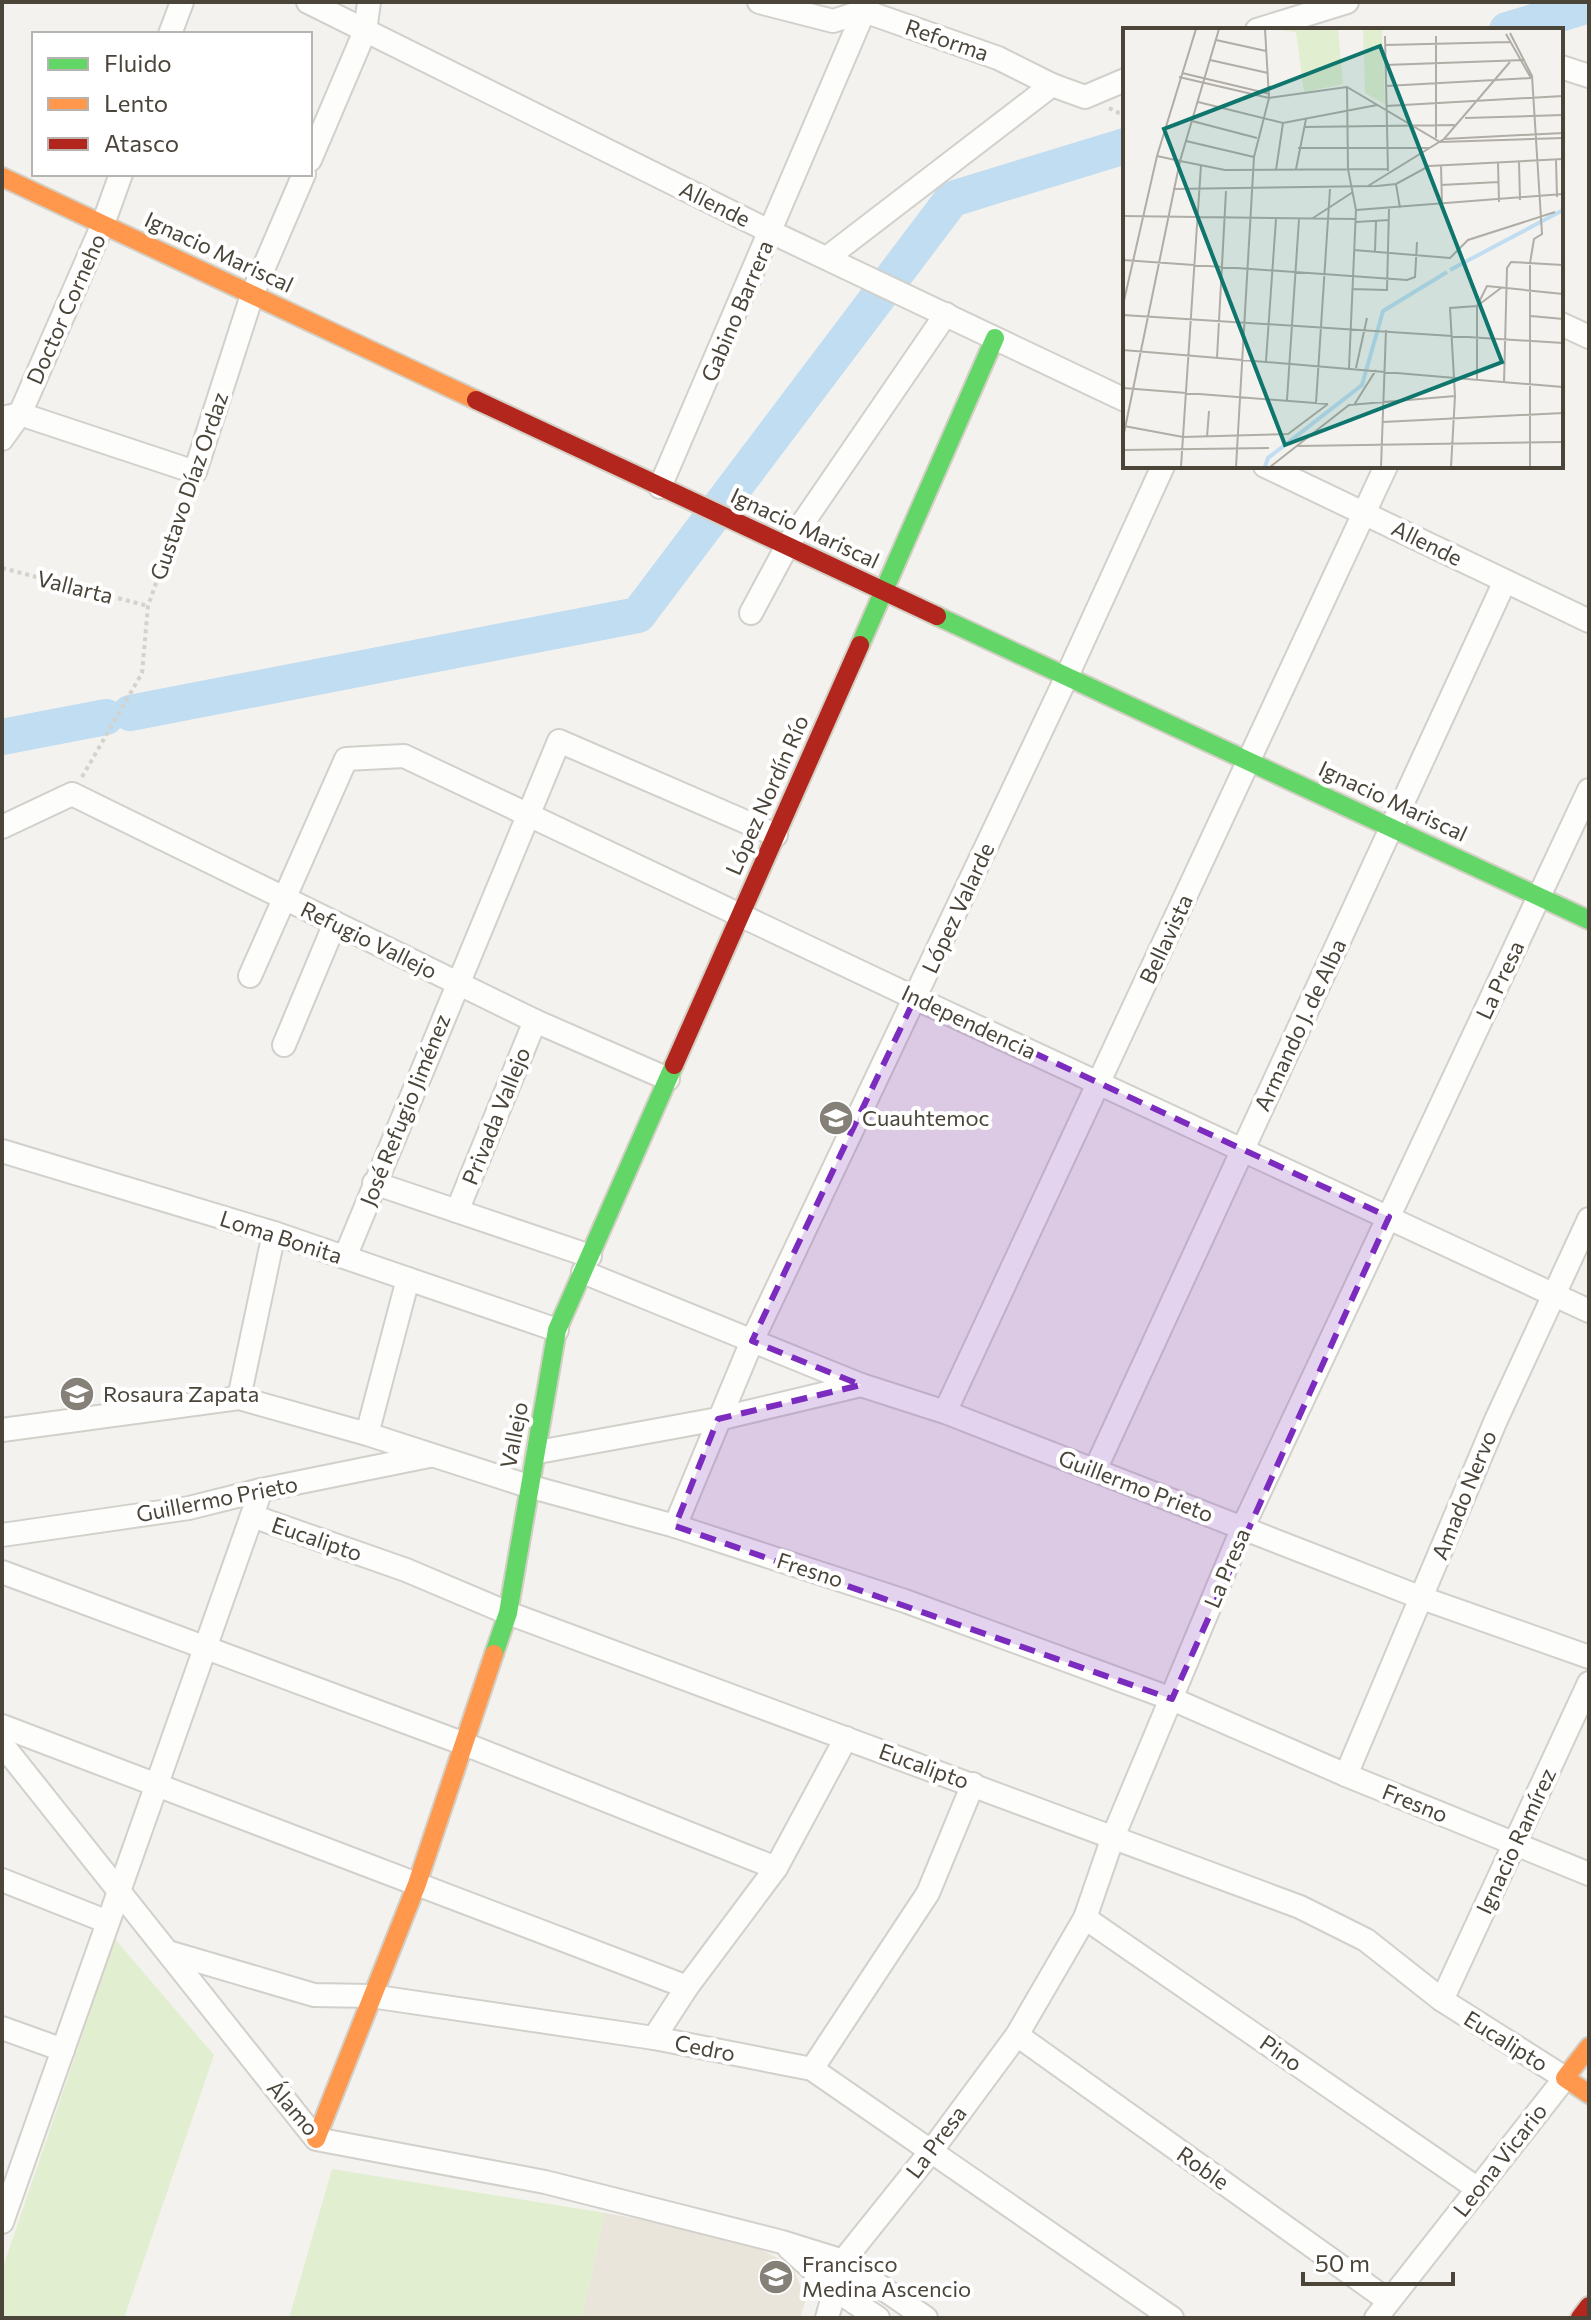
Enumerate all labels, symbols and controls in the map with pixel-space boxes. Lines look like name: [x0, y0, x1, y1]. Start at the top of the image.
street label: Reforma: [902, 13, 992, 66]
inset map: [1123, 28, 1563, 468]
legend: [32, 32, 312, 176]
text: Fluido: [104, 48, 172, 77]
text: Lento: [104, 88, 168, 117]
text: Atasco: [104, 128, 179, 157]
street label: Allende: [676, 175, 755, 232]
street label: Ignacio Mariscal: [141, 205, 298, 298]
street label: Doctor Corneho: [20, 229, 111, 388]
street label: Gabino Barrera: [695, 236, 778, 386]
street label: Gustavo Díaz Ordaz: [144, 388, 233, 583]
street label: Ignacio Mariscal: [727, 481, 884, 574]
street label: Allende: [1388, 514, 1467, 571]
street label: Vallarta: [34, 564, 116, 609]
street label: López Nordín Río: [719, 711, 814, 879]
street label: Ignacio Mariscal: [1315, 754, 1472, 847]
street label: López Valarde: [916, 838, 1000, 977]
street label: Bellavista: [1133, 890, 1198, 988]
street label: Refugio Vallejo: [297, 895, 442, 984]
street label: Armando J. de Alba: [1248, 934, 1351, 1115]
street label: La Presa: [1470, 936, 1529, 1023]
street label: Independencia: [898, 979, 1041, 1064]
street label: José Refugio Jiménez: [354, 1010, 455, 1210]
street label: Privada Vallejo: [456, 1043, 535, 1189]
school or university icon: Cuauhtemoc: [817, 1099, 855, 1137]
place label: Cuauhtemoc: [862, 1104, 989, 1131]
street label: Loma Bonita: [217, 1204, 346, 1269]
school or university icon: Rosaura Zapata: [58, 1375, 96, 1413]
place label: Rosaura Zapata: [103, 1380, 259, 1407]
street label: Vallejo: [494, 1399, 533, 1470]
street label: Amado Nervo: [1425, 1426, 1502, 1563]
street label: Guillermo Prieto: [1055, 1444, 1218, 1528]
street label: Guillermo Prieto: [134, 1470, 300, 1527]
street label: Eucalipto: [268, 1510, 366, 1567]
street label: La Presa: [1198, 1524, 1255, 1612]
street label: Fresno: [774, 1546, 847, 1593]
street label: Eucalipto: [875, 1737, 973, 1794]
street label: Ignacio Ramírez: [1470, 1763, 1561, 1918]
street label: Fresno: [1379, 1777, 1452, 1828]
street label: Eucalipto: [1459, 2004, 1553, 2077]
street label: Cedro: [673, 2028, 738, 2067]
street label: Pino: [1255, 2029, 1308, 2077]
street label: Álamo: [262, 2074, 325, 2141]
street label: Leona Vicario: [1447, 2098, 1552, 2222]
street label: La Presa: [900, 2100, 972, 2183]
street label: Roble: [1172, 2140, 1235, 2195]
scale bar: [1303, 2236, 1453, 2286]
text: 50 m: [1315, 2248, 1370, 2277]
place label: Francisco Medina Ascencio: [802, 2250, 971, 2302]
school or university icon: Francisco Medina Ascencio: [757, 2258, 795, 2296]

